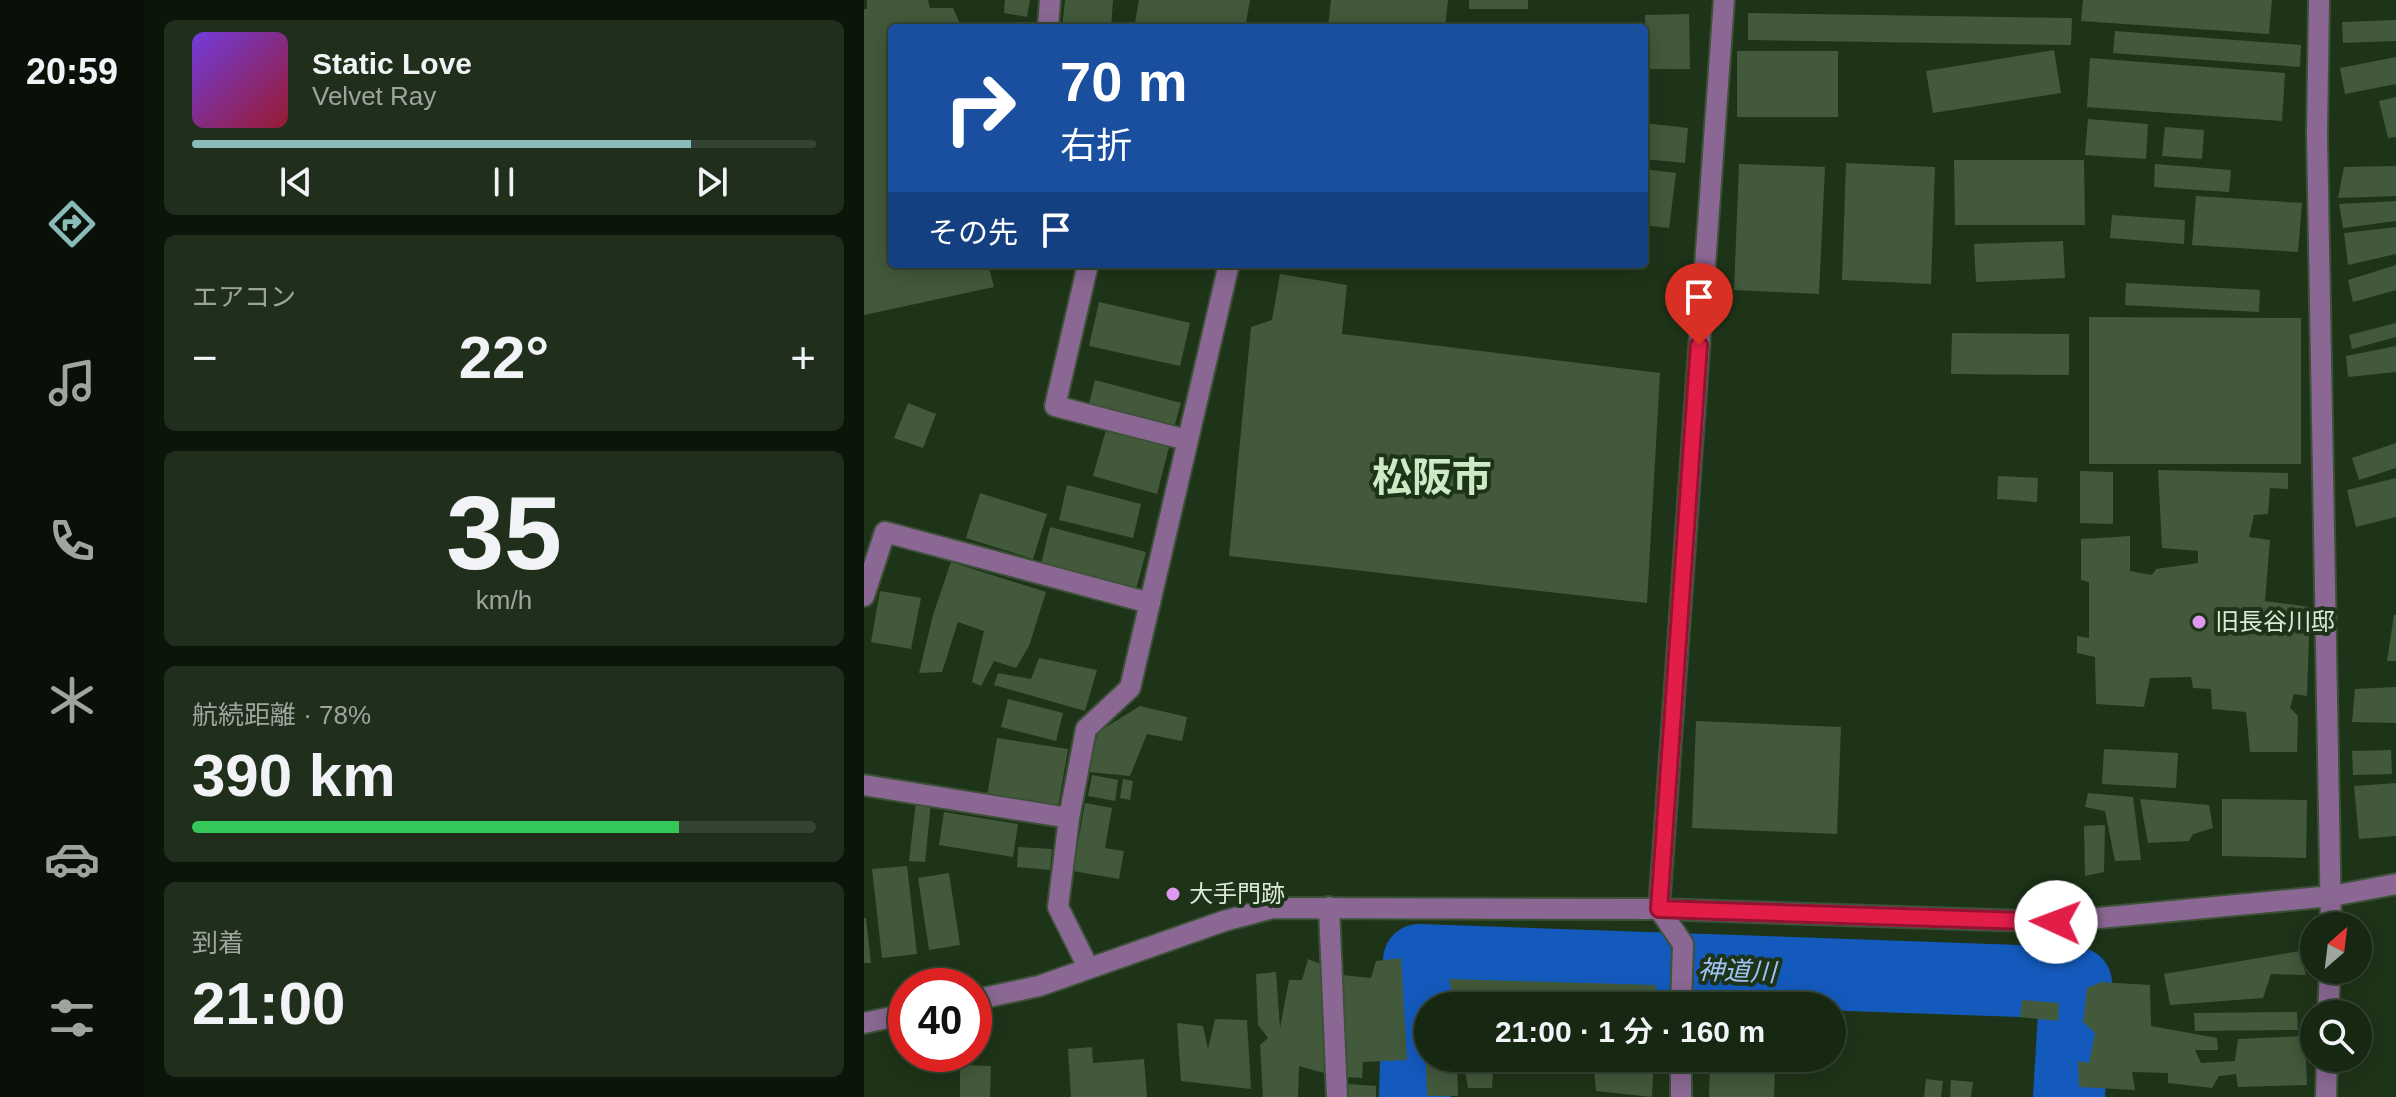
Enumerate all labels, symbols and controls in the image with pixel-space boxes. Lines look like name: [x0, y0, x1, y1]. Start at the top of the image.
text: Static Love: [312, 47, 472, 80]
text: 70 m: [1060, 50, 1188, 113]
text: 20:59: [26, 51, 118, 92]
icon: right: [928, 56, 1032, 160]
text: Velvet Ray: [312, 81, 436, 111]
text: 右折: [1060, 125, 1132, 166]
icon: previous: [274, 160, 318, 204]
icon: pause: [482, 160, 526, 204]
icon: next: [690, 160, 734, 204]
icon: directions: [44, 196, 100, 252]
icon: arrive: [1034, 208, 1078, 252]
text: その先: [928, 216, 1018, 249]
pin: [1665, 263, 1733, 345]
icon: arrive: [1677, 275, 1721, 319]
text: エアコン: [192, 282, 296, 312]
text: 22°: [459, 324, 549, 391]
text: −: [192, 333, 218, 382]
text: +: [790, 333, 816, 382]
icon: music: [44, 355, 100, 411]
district label: 松阪市: [1372, 455, 1492, 499]
text: 35: [446, 475, 562, 591]
icon: phone: [44, 513, 100, 569]
text: km/h: [476, 585, 532, 615]
place label: 旧長谷川邸: [2215, 608, 2335, 635]
marker: 旧長谷川邸: [2190, 613, 2208, 631]
icon: climate: [44, 672, 100, 728]
text: 航続距離 · 78%: [192, 700, 371, 730]
text: 390 km: [192, 742, 396, 809]
icon: car: [44, 831, 100, 887]
place label: 大手門跡: [1189, 880, 1285, 907]
position arrow: [2014, 880, 2098, 964]
marker: 大手門跡: [1164, 885, 1182, 903]
north arrow: [2300, 912, 2372, 984]
map controls: [2300, 912, 2372, 1072]
text: 到着: [192, 928, 244, 958]
water label: 神道川: [1697, 955, 1779, 987]
speed limit sign: 40: [888, 968, 992, 1072]
text: 21:00: [192, 970, 345, 1037]
icon: filters: [44, 990, 100, 1046]
button: search: [2300, 1000, 2372, 1072]
text: 21:00 · 1 分 · 160 m: [1495, 1015, 1765, 1048]

